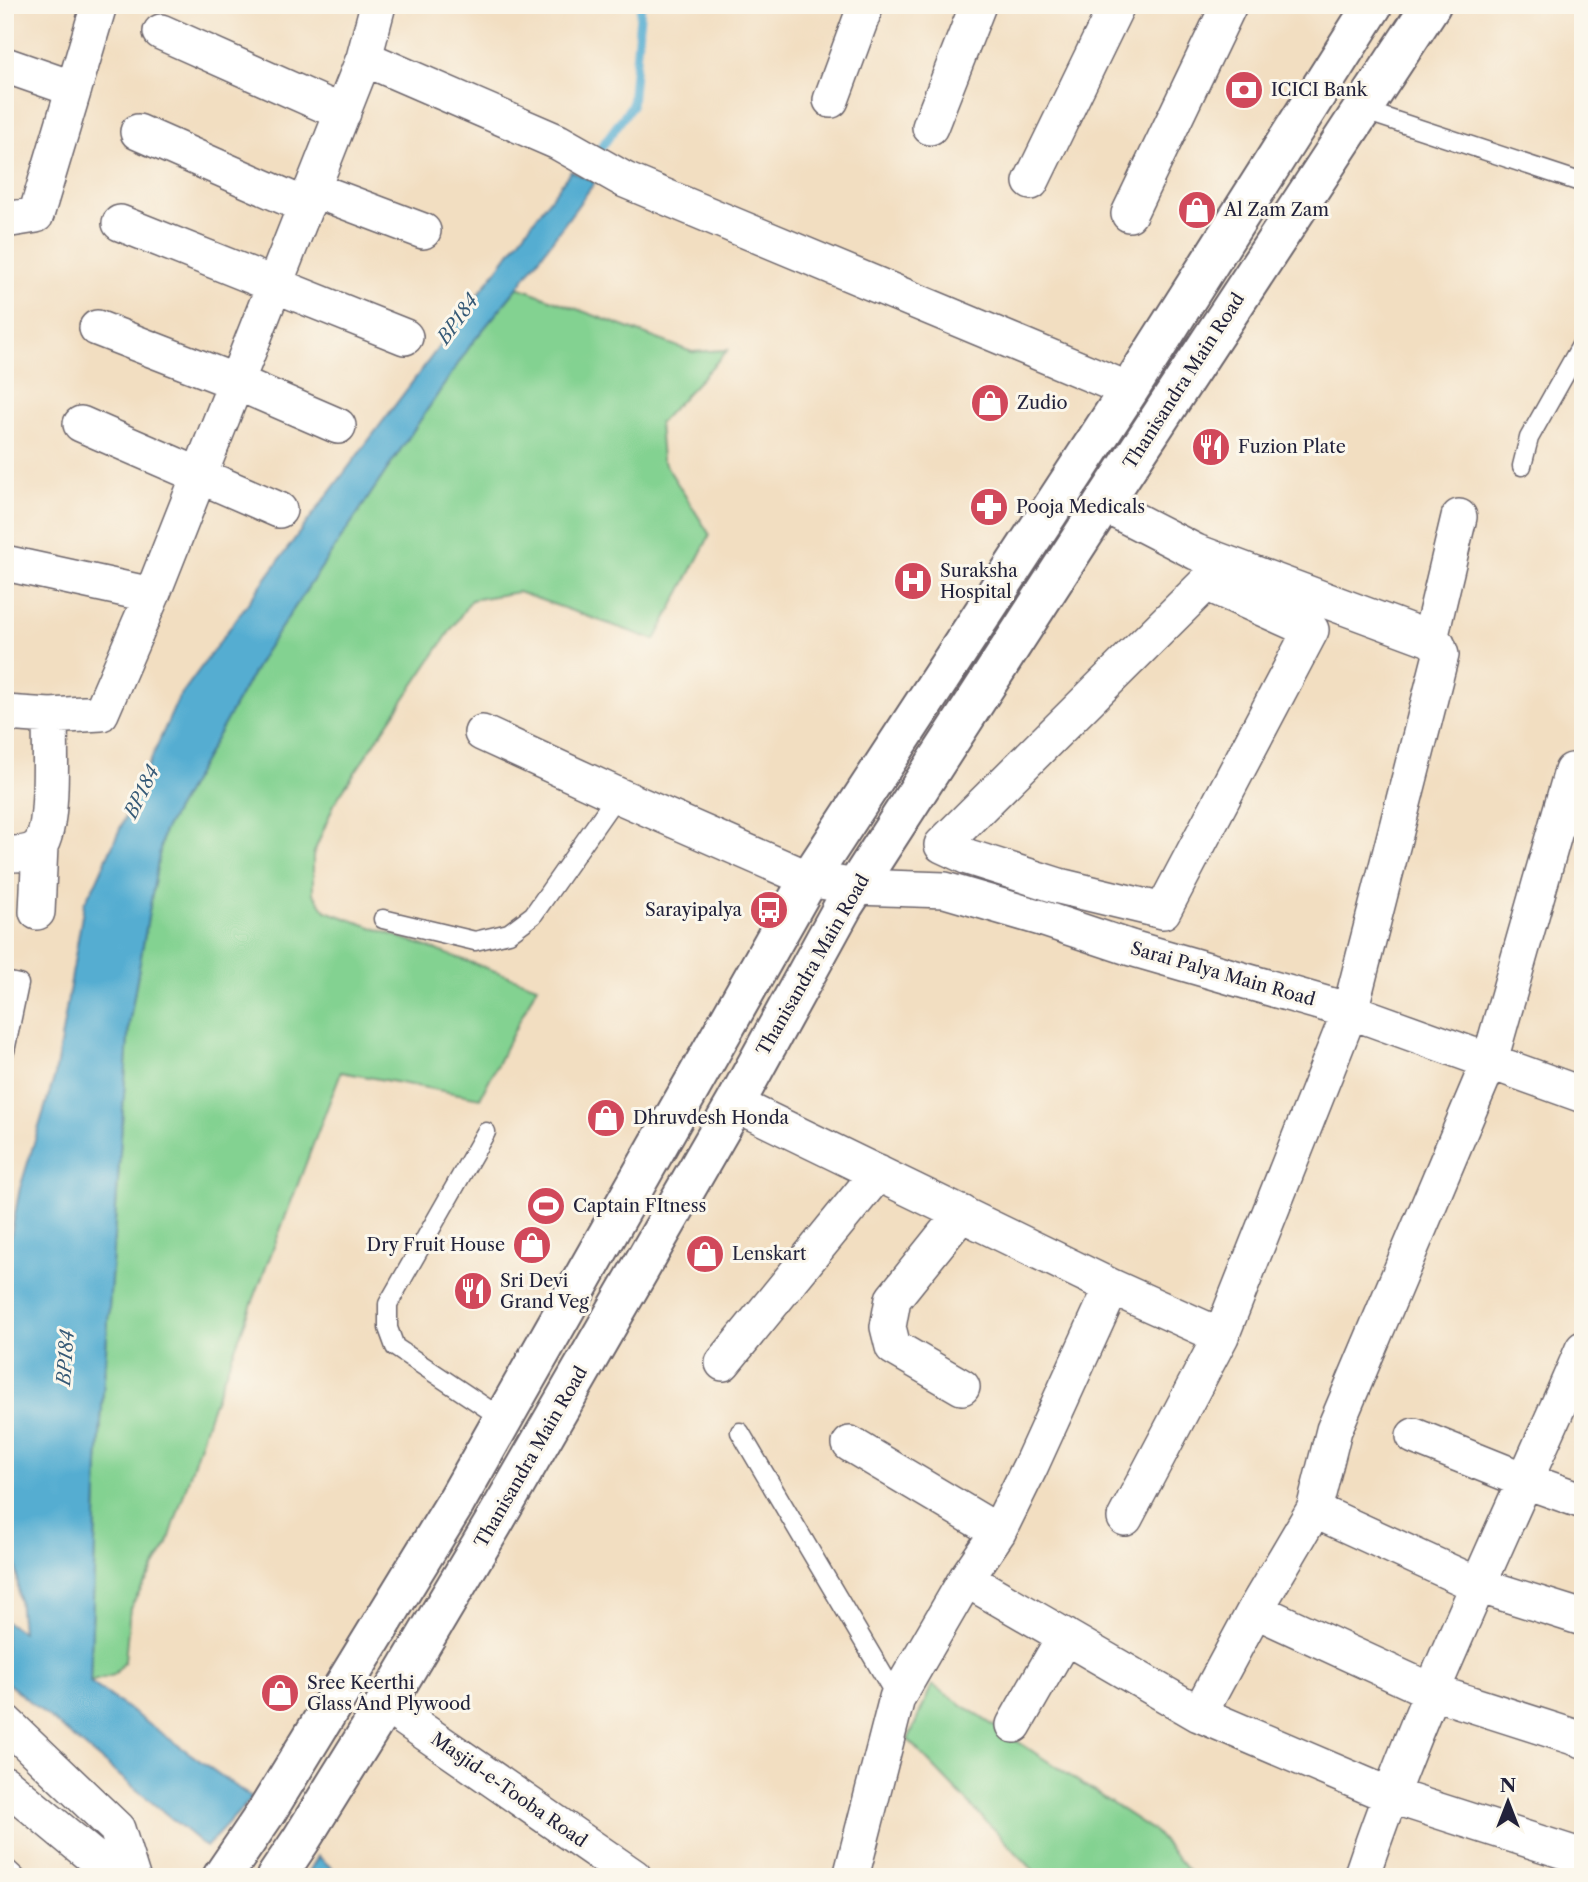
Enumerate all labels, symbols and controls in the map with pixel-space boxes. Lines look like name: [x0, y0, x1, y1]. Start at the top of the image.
bank icon: ICICI Bank: [1223, 69, 1265, 111]
place label: ICICI Bank: [1271, 79, 1369, 101]
shop icon: Al Zam Zam: [1176, 189, 1218, 231]
place label: Al Zam Zam: [1223, 199, 1329, 221]
water label: BP184: [431, 289, 484, 350]
street label: Thanisandra Main Road: [1119, 289, 1249, 473]
shop icon: Zudio: [969, 382, 1011, 424]
place label: Zudio: [1017, 392, 1068, 414]
restaurant icon: Fuzion Plate: [1190, 426, 1232, 468]
place label: Fuzion Plate: [1238, 436, 1346, 458]
pharmacy icon: Pooja Medicals: [968, 486, 1010, 528]
place label: Pooja Medicals: [1016, 496, 1145, 518]
hospital icon: Suraksha Hospital: [892, 560, 934, 602]
place label: Suraksha Hospital: [940, 560, 1018, 603]
water label: BP184: [118, 761, 164, 824]
street label: Thanisandra Main Road: [752, 870, 874, 1060]
bus stop icon: Sarayipalya: [748, 889, 790, 931]
place label: Sarayipalya: [645, 899, 742, 921]
street label: Sarai Palya Main Road: [1128, 937, 1318, 1011]
shop icon: Dhruvdesh Honda: [585, 1097, 627, 1139]
place label: Dhruvdesh Honda: [633, 1107, 790, 1129]
sports icon: Captain FItness: [525, 1185, 567, 1227]
place label: Captain FItness: [573, 1195, 706, 1217]
shop icon: Dry Fruit House: [511, 1224, 553, 1266]
shop icon: Lenskart: [684, 1233, 726, 1275]
place label: Dry Fruit House: [367, 1234, 505, 1256]
place label: Lenskart: [732, 1243, 807, 1265]
restaurant icon: Sri Devi Grand Veg: [452, 1270, 494, 1312]
place label: Sri Devi Grand Veg: [500, 1270, 589, 1313]
water label: BP184: [52, 1329, 79, 1388]
street label: Thanisandra Main Road: [470, 1362, 592, 1552]
shop icon: Sree Keerthi Glass And Plywood: [259, 1672, 301, 1714]
place label: Sree Keerthi Glass And Plywood: [307, 1672, 471, 1715]
street label: Masjid-e-Tooba Road: [427, 1728, 591, 1852]
north arrow: [1472, 1766, 1542, 1836]
text: N: [1500, 1774, 1516, 1797]

